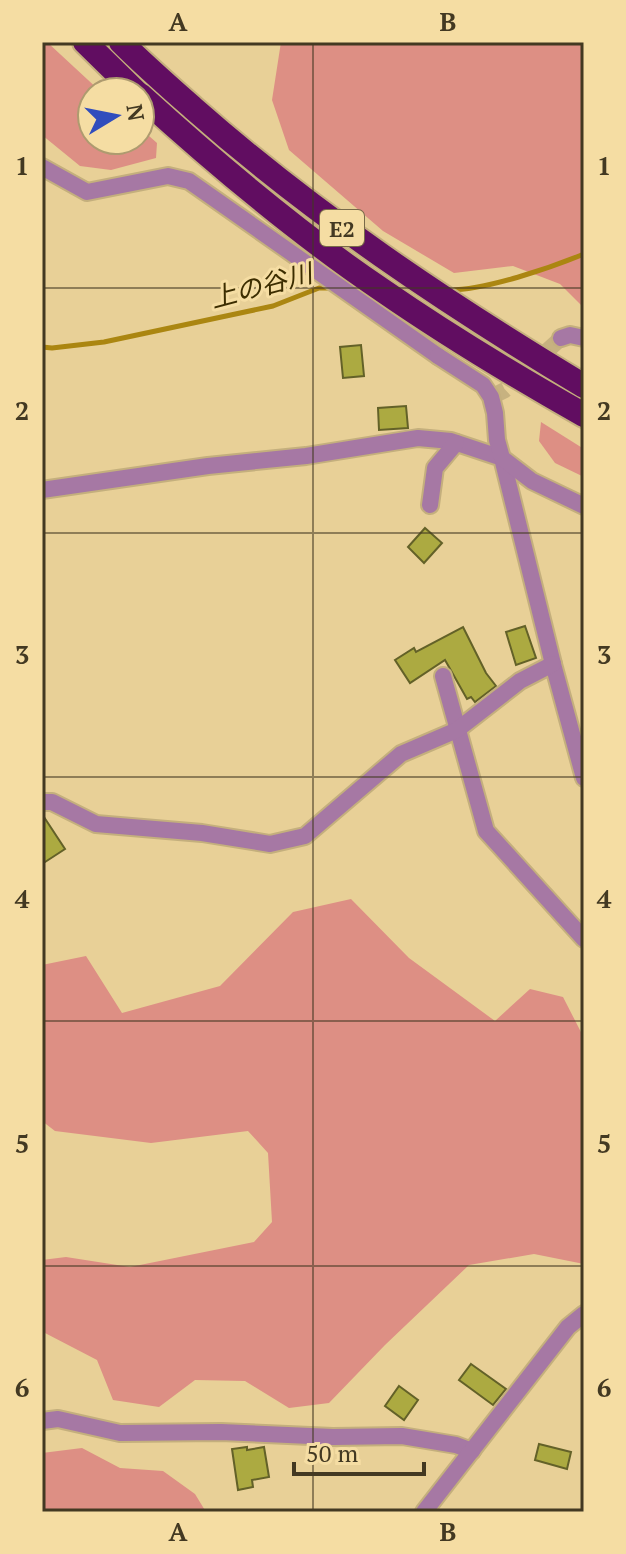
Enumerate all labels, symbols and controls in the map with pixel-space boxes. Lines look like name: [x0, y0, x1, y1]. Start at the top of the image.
text: A: [169, 4, 188, 38]
text: B: [440, 4, 456, 38]
north arrow: [76, 76, 156, 156]
text: N: [120, 102, 152, 123]
text: 1: [15, 148, 29, 182]
text: 1: [597, 148, 611, 182]
road number: E2: [320, 210, 364, 246]
water label: 上の谷川: [206, 254, 319, 315]
text: 2: [15, 393, 29, 427]
text: 2: [597, 393, 611, 427]
text: 3: [15, 637, 29, 671]
text: 3: [597, 637, 611, 671]
text: 4: [15, 881, 30, 915]
text: 4: [597, 881, 612, 915]
text: 5: [15, 1126, 29, 1160]
text: 5: [597, 1126, 611, 1160]
text: 6: [15, 1370, 29, 1404]
text: 6: [597, 1370, 611, 1404]
scale bar: [294, 1426, 424, 1476]
text: 50 m: [306, 1437, 358, 1469]
text: A: [169, 1514, 188, 1548]
text: B: [440, 1514, 456, 1548]

